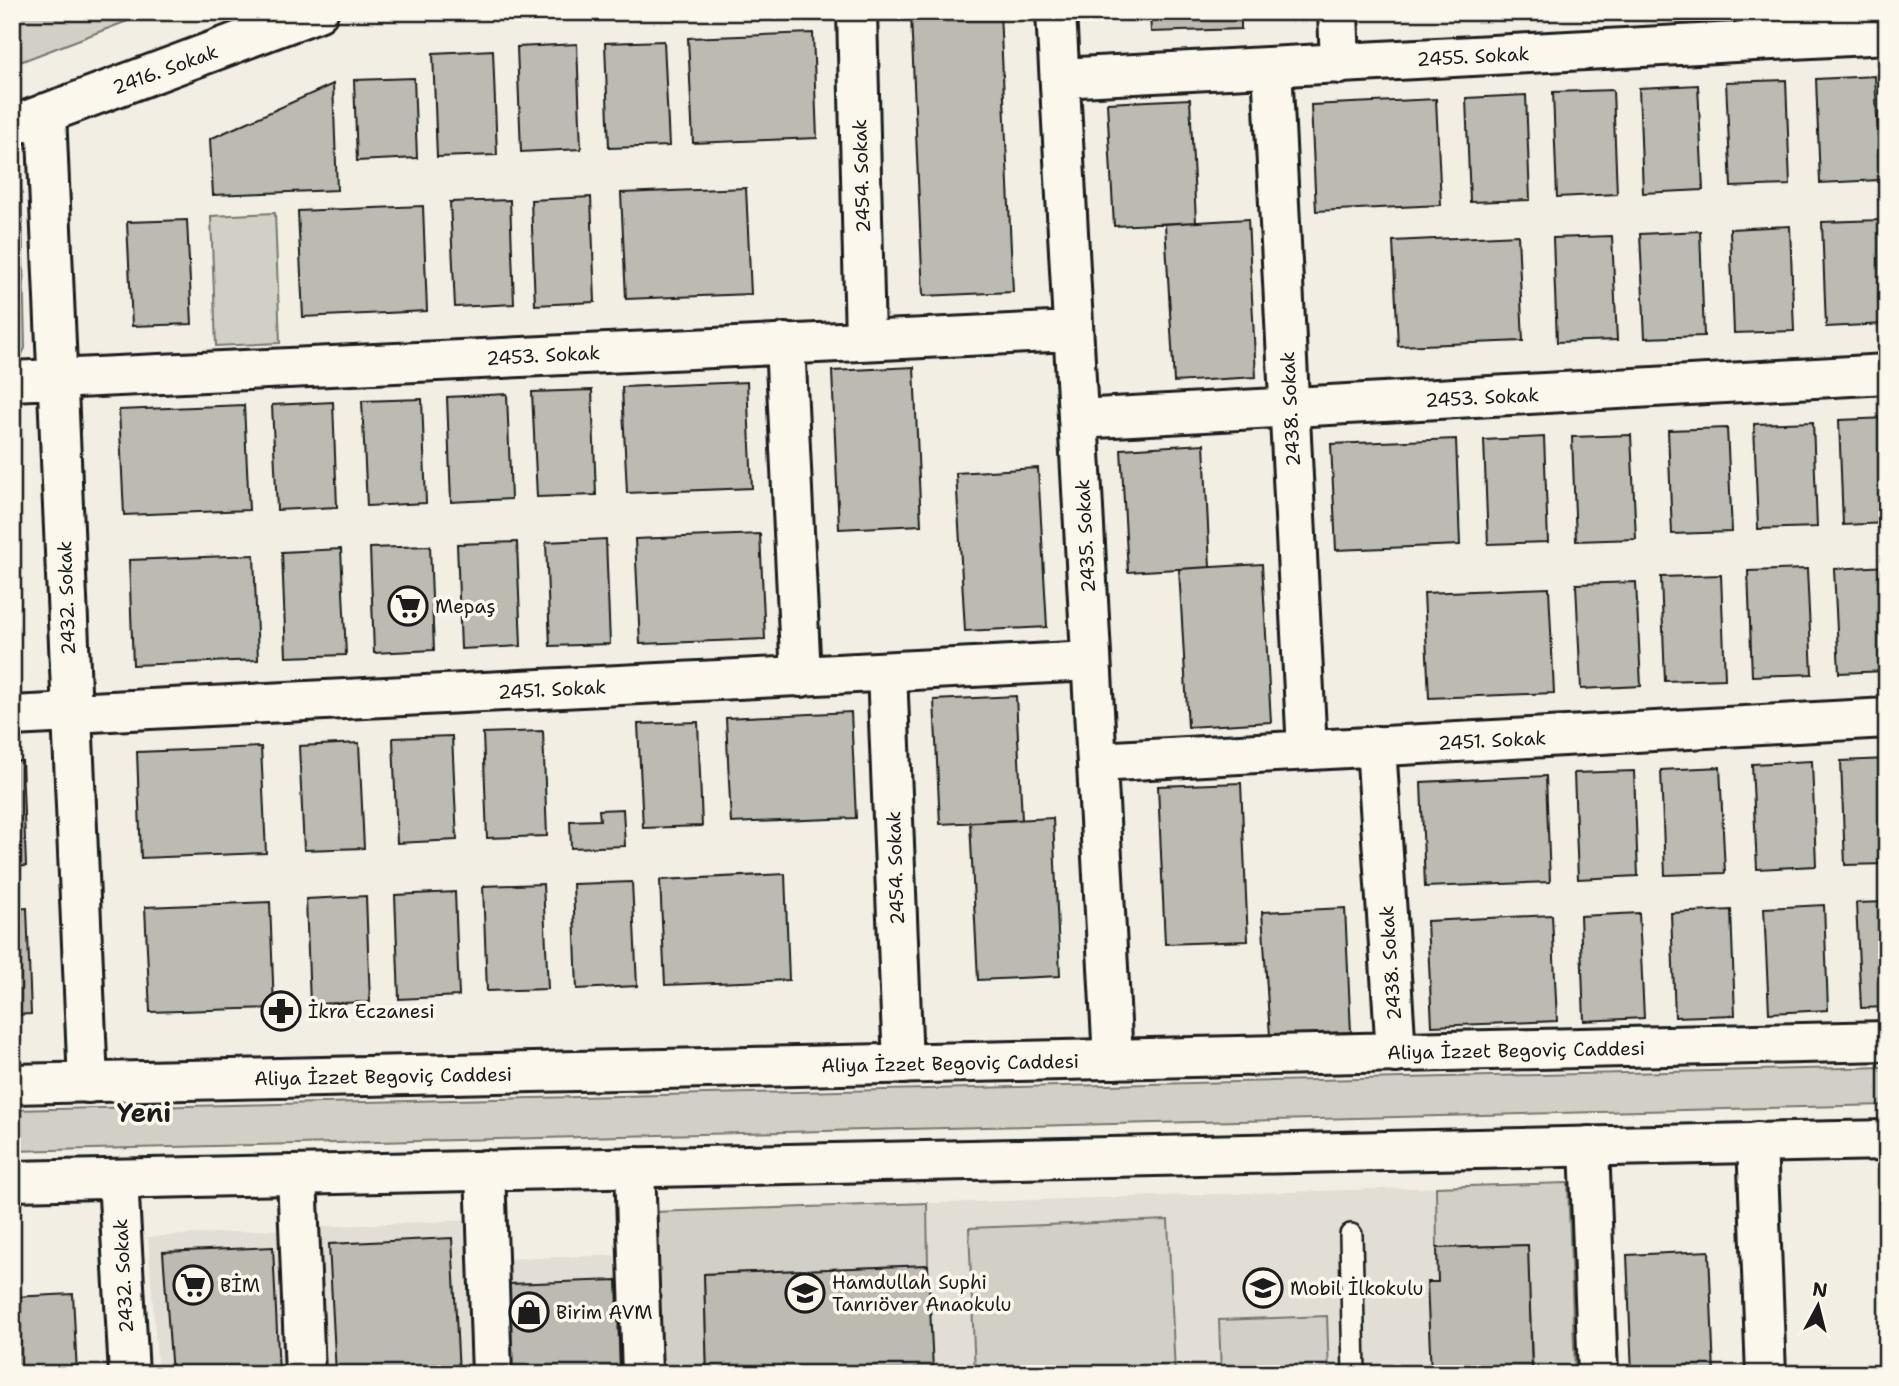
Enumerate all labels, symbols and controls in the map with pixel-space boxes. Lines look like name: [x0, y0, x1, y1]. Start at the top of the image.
street label: 2416. Sokak: [109, 39, 221, 100]
street label: 2455. Sokak: [1416, 41, 1530, 72]
street label: 2454. Sokak: [847, 119, 876, 233]
street label: 2453. Sokak: [485, 340, 601, 371]
street label: 2438. Sokak: [1275, 351, 1306, 467]
street label: 2453. Sokak: [1424, 382, 1540, 413]
street label: 2435. Sokak: [1070, 478, 1101, 593]
street label: 2432. Sokak: [52, 540, 81, 656]
supermarket icon: Mepaş: [387, 585, 429, 627]
place label: Mepaş: [435, 594, 496, 619]
street label: 2451. Sokak: [497, 674, 607, 705]
street label: 2451. Sokak: [1437, 725, 1547, 756]
street label: 2454. Sokak: [881, 811, 910, 925]
street label: 2438. Sokak: [1374, 905, 1407, 1021]
pharmacy icon: İkra Eczanesi: [260, 990, 302, 1032]
place label: İkra Eczanesi: [308, 999, 435, 1024]
street label: Aliya İzzet Begoviç Caddesi: [1387, 1036, 1645, 1065]
street label: Aliya İzzet Begoviç Caddesi: [821, 1049, 1079, 1078]
street label: Aliya İzzet Begoviç Caddesi: [254, 1062, 512, 1091]
district label: Yeni: [117, 1095, 171, 1130]
street label: 2432. Sokak: [108, 1218, 139, 1334]
supermarket icon: BİM: [172, 1264, 214, 1306]
school or university icon: Mobil İlkokulu: [1242, 1267, 1284, 1309]
place label: Hamdullah Suphi Tanrıöver Anaokulu: [832, 1270, 1012, 1317]
north arrow: [1784, 1270, 1854, 1340]
school or university icon: Hamdullah Suphi Tanrıöver Anaokulu: [784, 1272, 826, 1314]
place label: BİM: [220, 1273, 260, 1298]
place label: Mobil İlkokulu: [1290, 1276, 1423, 1301]
text: N: [1811, 1276, 1829, 1303]
shop icon: Birim AVM: [508, 1291, 550, 1333]
place label: Birim AVM: [556, 1300, 652, 1325]

